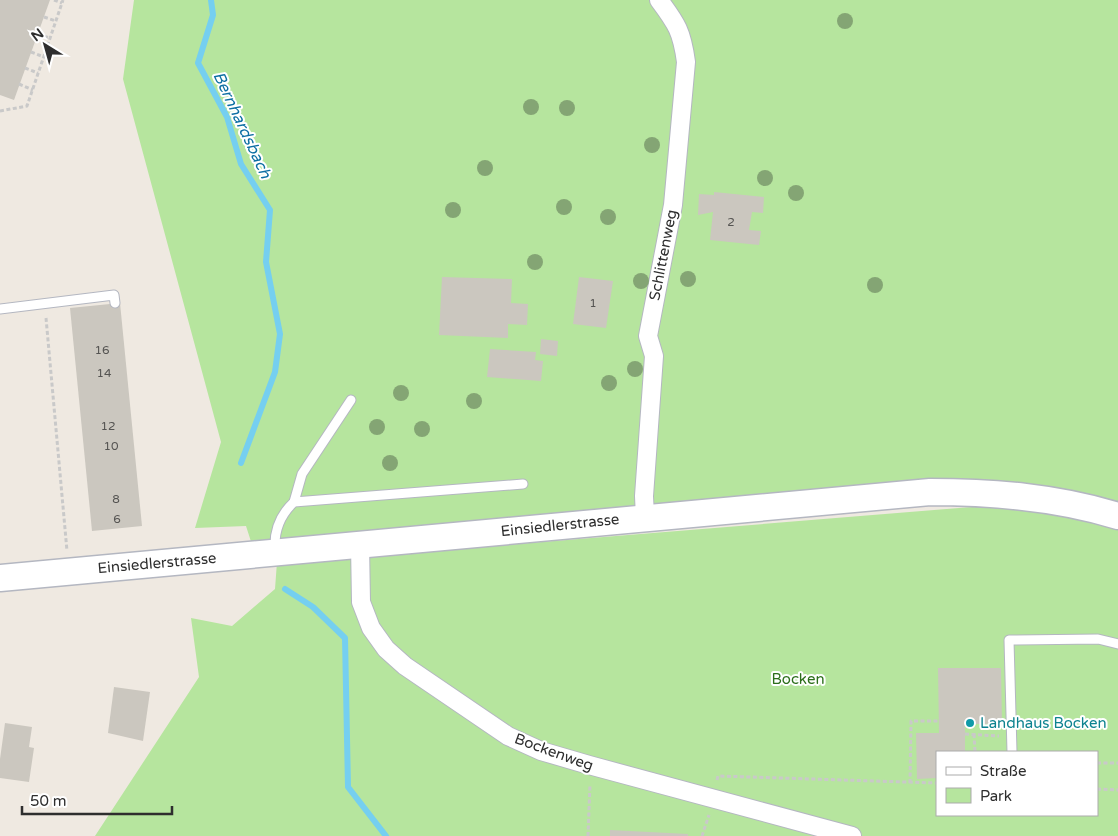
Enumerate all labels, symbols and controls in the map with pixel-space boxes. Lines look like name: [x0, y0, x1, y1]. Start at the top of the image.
north arrow: [20, 20, 70, 70]
text: N: [28, 25, 47, 45]
water label: Bernhardsbach: [208, 68, 276, 183]
street label: Schlittenweg: [645, 208, 681, 302]
house number: 2: [727, 215, 735, 229]
house number: 1: [589, 296, 597, 310]
house number: 16: [94, 343, 110, 357]
house number: 14: [96, 366, 112, 380]
house number: 12: [100, 419, 116, 433]
house number: 10: [103, 439, 119, 453]
house number: 8: [112, 492, 120, 506]
street label: Einsiedlerstrasse: [500, 510, 620, 540]
house number: 6: [113, 512, 121, 526]
street label: Einsiedlerstrasse: [97, 549, 217, 577]
park label: Bocken: [771, 670, 825, 688]
place label: Landhaus Bocken: [980, 714, 1107, 732]
marker: Landhaus Bocken: [964, 717, 976, 729]
street label: Bockenweg: [512, 729, 596, 775]
legend: [936, 751, 1098, 816]
text: Straße: [980, 762, 1026, 780]
scale bar: [22, 784, 172, 816]
text: Park: [980, 787, 1012, 805]
text: 50 m: [30, 792, 67, 810]

